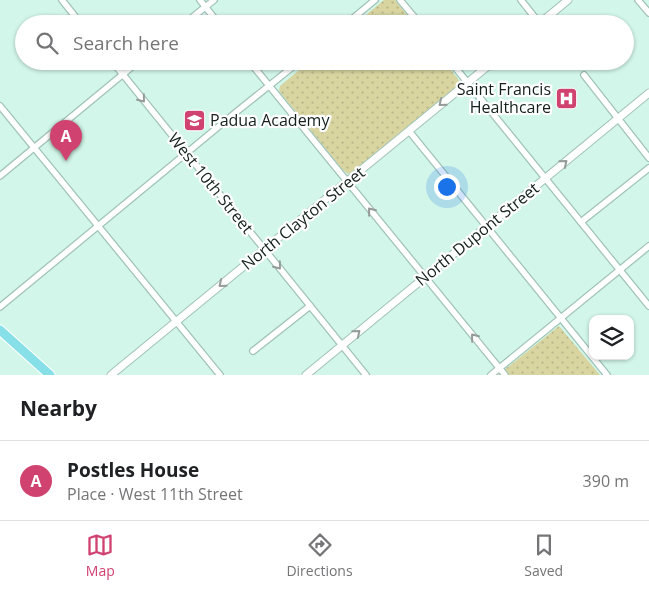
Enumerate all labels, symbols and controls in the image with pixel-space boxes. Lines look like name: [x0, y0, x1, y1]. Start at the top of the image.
search box: [15, 15, 634, 70]
icon: search: [33, 29, 61, 57]
text: Search here: [73, 30, 179, 56]
place label: Saint Francis Healthcare: [457, 78, 551, 118]
hospital icon: Saint Francis Healthcare: [555, 86, 579, 110]
one-way arrow: [137, 93, 145, 102]
one-way arrow: [439, 98, 448, 107]
school or university icon: Padua Academy: [182, 108, 206, 132]
place label: Padua Academy: [210, 109, 330, 131]
pin: A: [50, 120, 82, 161]
street label: West 10th Street: [163, 128, 259, 238]
one-way arrow: [558, 160, 567, 169]
street label: North Clayton Street: [237, 161, 370, 275]
your location: [434, 174, 460, 200]
street label: North Dupont Street: [411, 177, 544, 291]
one-way arrow: [369, 208, 377, 217]
one-way arrow: [272, 260, 280, 269]
one-way arrow: [219, 279, 228, 287]
map controls: [589, 315, 634, 360]
button: layers: [589, 315, 634, 360]
one-way arrow: [351, 330, 360, 339]
one-way arrow: [471, 334, 479, 343]
text: Nearby: [20, 394, 97, 422]
text: Postles House: [67, 457, 199, 483]
text: A: [30, 470, 42, 492]
text: 390 m: [583, 470, 629, 492]
text: Place · West 11th Street: [67, 483, 243, 505]
tab: Map: [86, 531, 115, 580]
tab: Directions: [286, 531, 353, 580]
tab: Saved: [524, 531, 563, 580]

